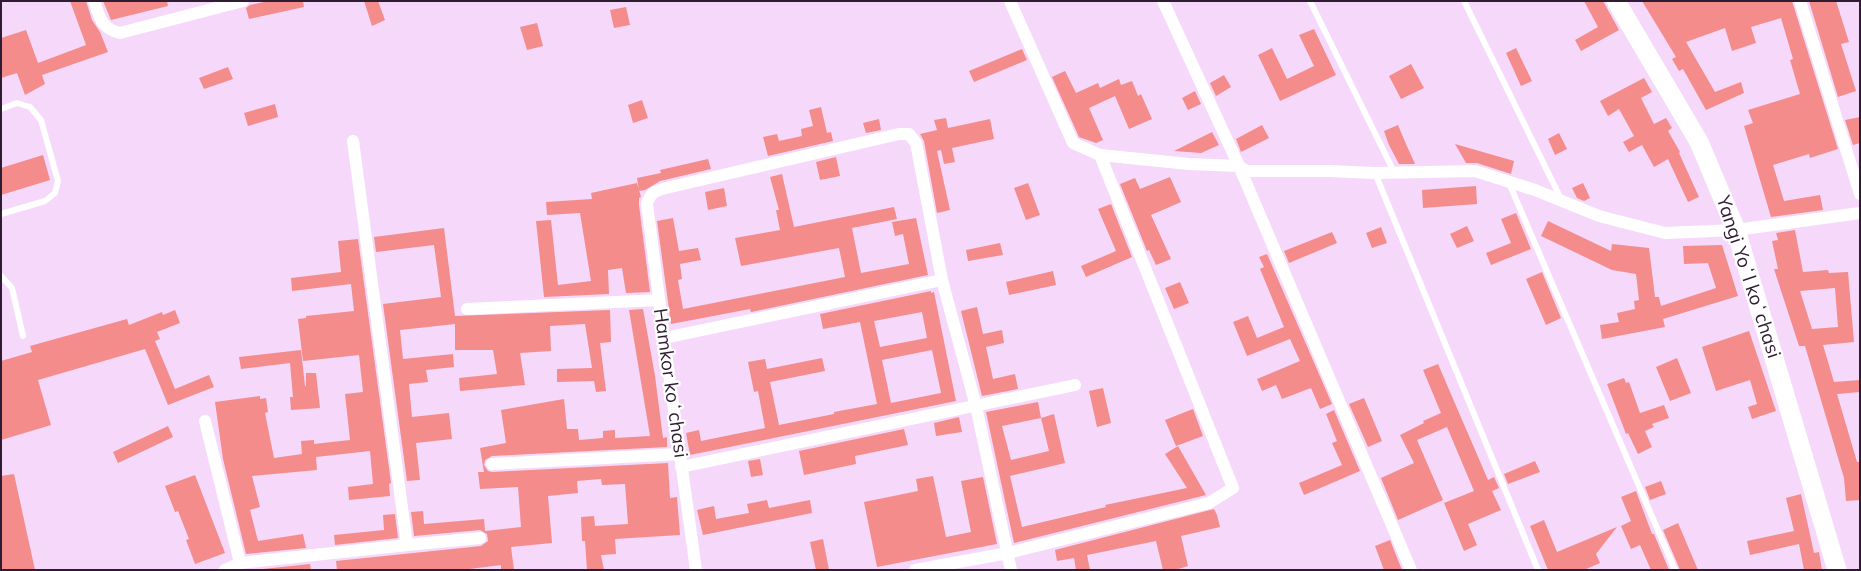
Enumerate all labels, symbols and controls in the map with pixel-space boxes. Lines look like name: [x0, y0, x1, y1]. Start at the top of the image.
street label: Yangi Yoʻl koʻchasi: [1711, 193, 1785, 361]
street label: Hamkor koʻchasi: [648, 307, 692, 459]

